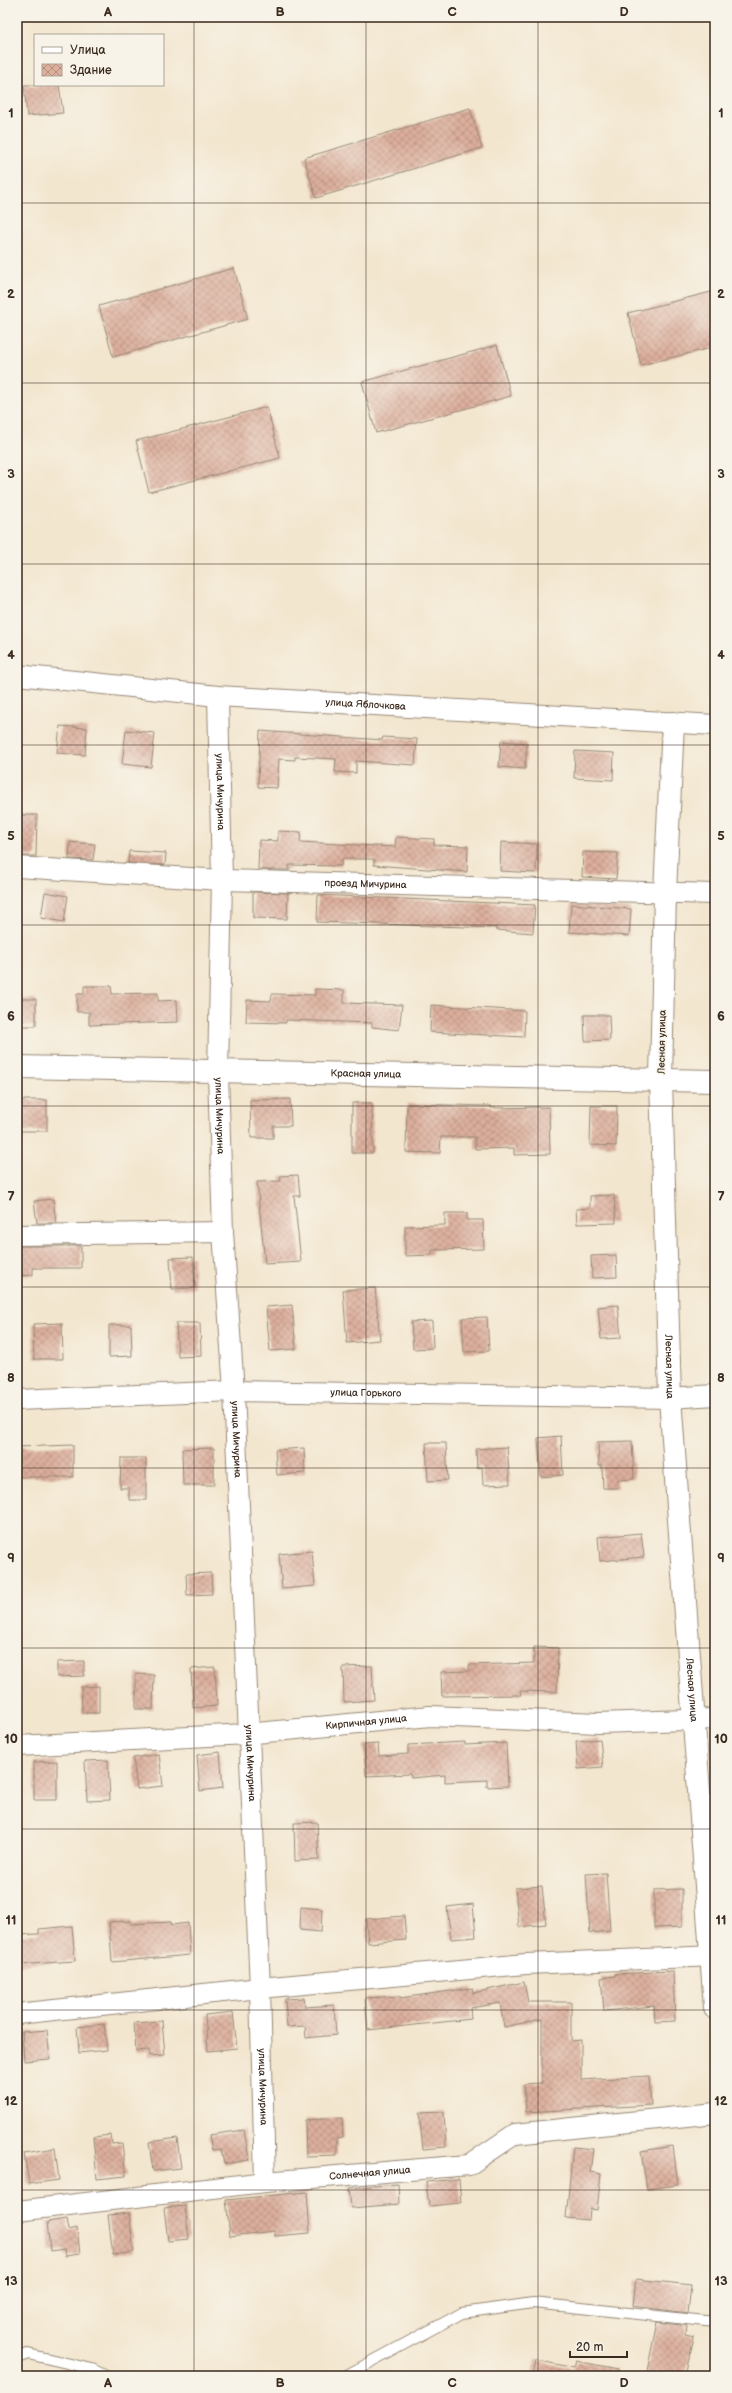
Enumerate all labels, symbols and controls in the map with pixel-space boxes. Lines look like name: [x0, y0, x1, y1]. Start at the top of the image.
text: A: [103, 4, 112, 20]
text: B: [275, 4, 285, 20]
text: C: [447, 4, 457, 20]
text: D: [619, 4, 629, 20]
legend: [34, 34, 164, 86]
text: Улица: [70, 43, 106, 58]
text: Здание: [70, 63, 112, 78]
text: 1: [8, 105, 14, 121]
text: 1: [718, 105, 724, 121]
text: 2: [7, 286, 15, 302]
text: 2: [717, 286, 725, 302]
text: 3: [7, 466, 15, 482]
text: 3: [717, 466, 725, 482]
text: 4: [7, 647, 15, 663]
text: 4: [717, 647, 725, 663]
street label: улица Яблочкова: [325, 696, 406, 713]
street label: улица Мичурина: [213, 753, 227, 831]
text: 5: [7, 828, 15, 844]
text: 5: [717, 828, 725, 844]
street label: проезд Мичурина: [324, 877, 407, 891]
text: 6: [7, 1008, 15, 1024]
text: 6: [717, 1008, 725, 1024]
street label: Лесная улица: [655, 1010, 669, 1075]
street label: Красная улица: [331, 1067, 401, 1081]
street label: улица Мичурина: [212, 1077, 227, 1155]
text: 7: [7, 1189, 15, 1205]
text: 7: [717, 1189, 725, 1205]
street label: Лесная улица: [662, 1333, 676, 1399]
text: 8: [7, 1370, 15, 1386]
text: 8: [717, 1370, 725, 1386]
street label: улица Горького: [330, 1387, 401, 1400]
street label: улица Мичурина: [228, 1401, 244, 1478]
text: 9: [7, 1550, 15, 1566]
text: 9: [717, 1550, 725, 1566]
street label: Лесная улица: [683, 1656, 700, 1723]
street label: Кирпичная улица: [325, 1712, 407, 1732]
street label: улица Мичурина: [243, 1724, 258, 1802]
text: 10: [4, 1731, 18, 1747]
text: 10: [714, 1731, 728, 1747]
text: 11: [6, 1912, 16, 1928]
text: 11: [716, 1912, 726, 1928]
street label: улица Мичурина: [256, 2048, 270, 2126]
text: 12: [4, 2093, 18, 2109]
text: 12: [714, 2093, 728, 2109]
street label: Солнечная улица: [329, 2164, 411, 2183]
text: 13: [4, 2273, 18, 2289]
text: 13: [714, 2273, 728, 2289]
scale bar: [570, 2333, 627, 2359]
text: 20 m: [576, 2340, 603, 2355]
text: A: [103, 2375, 112, 2391]
text: B: [275, 2375, 285, 2391]
text: C: [447, 2375, 457, 2391]
text: D: [619, 2375, 629, 2391]

